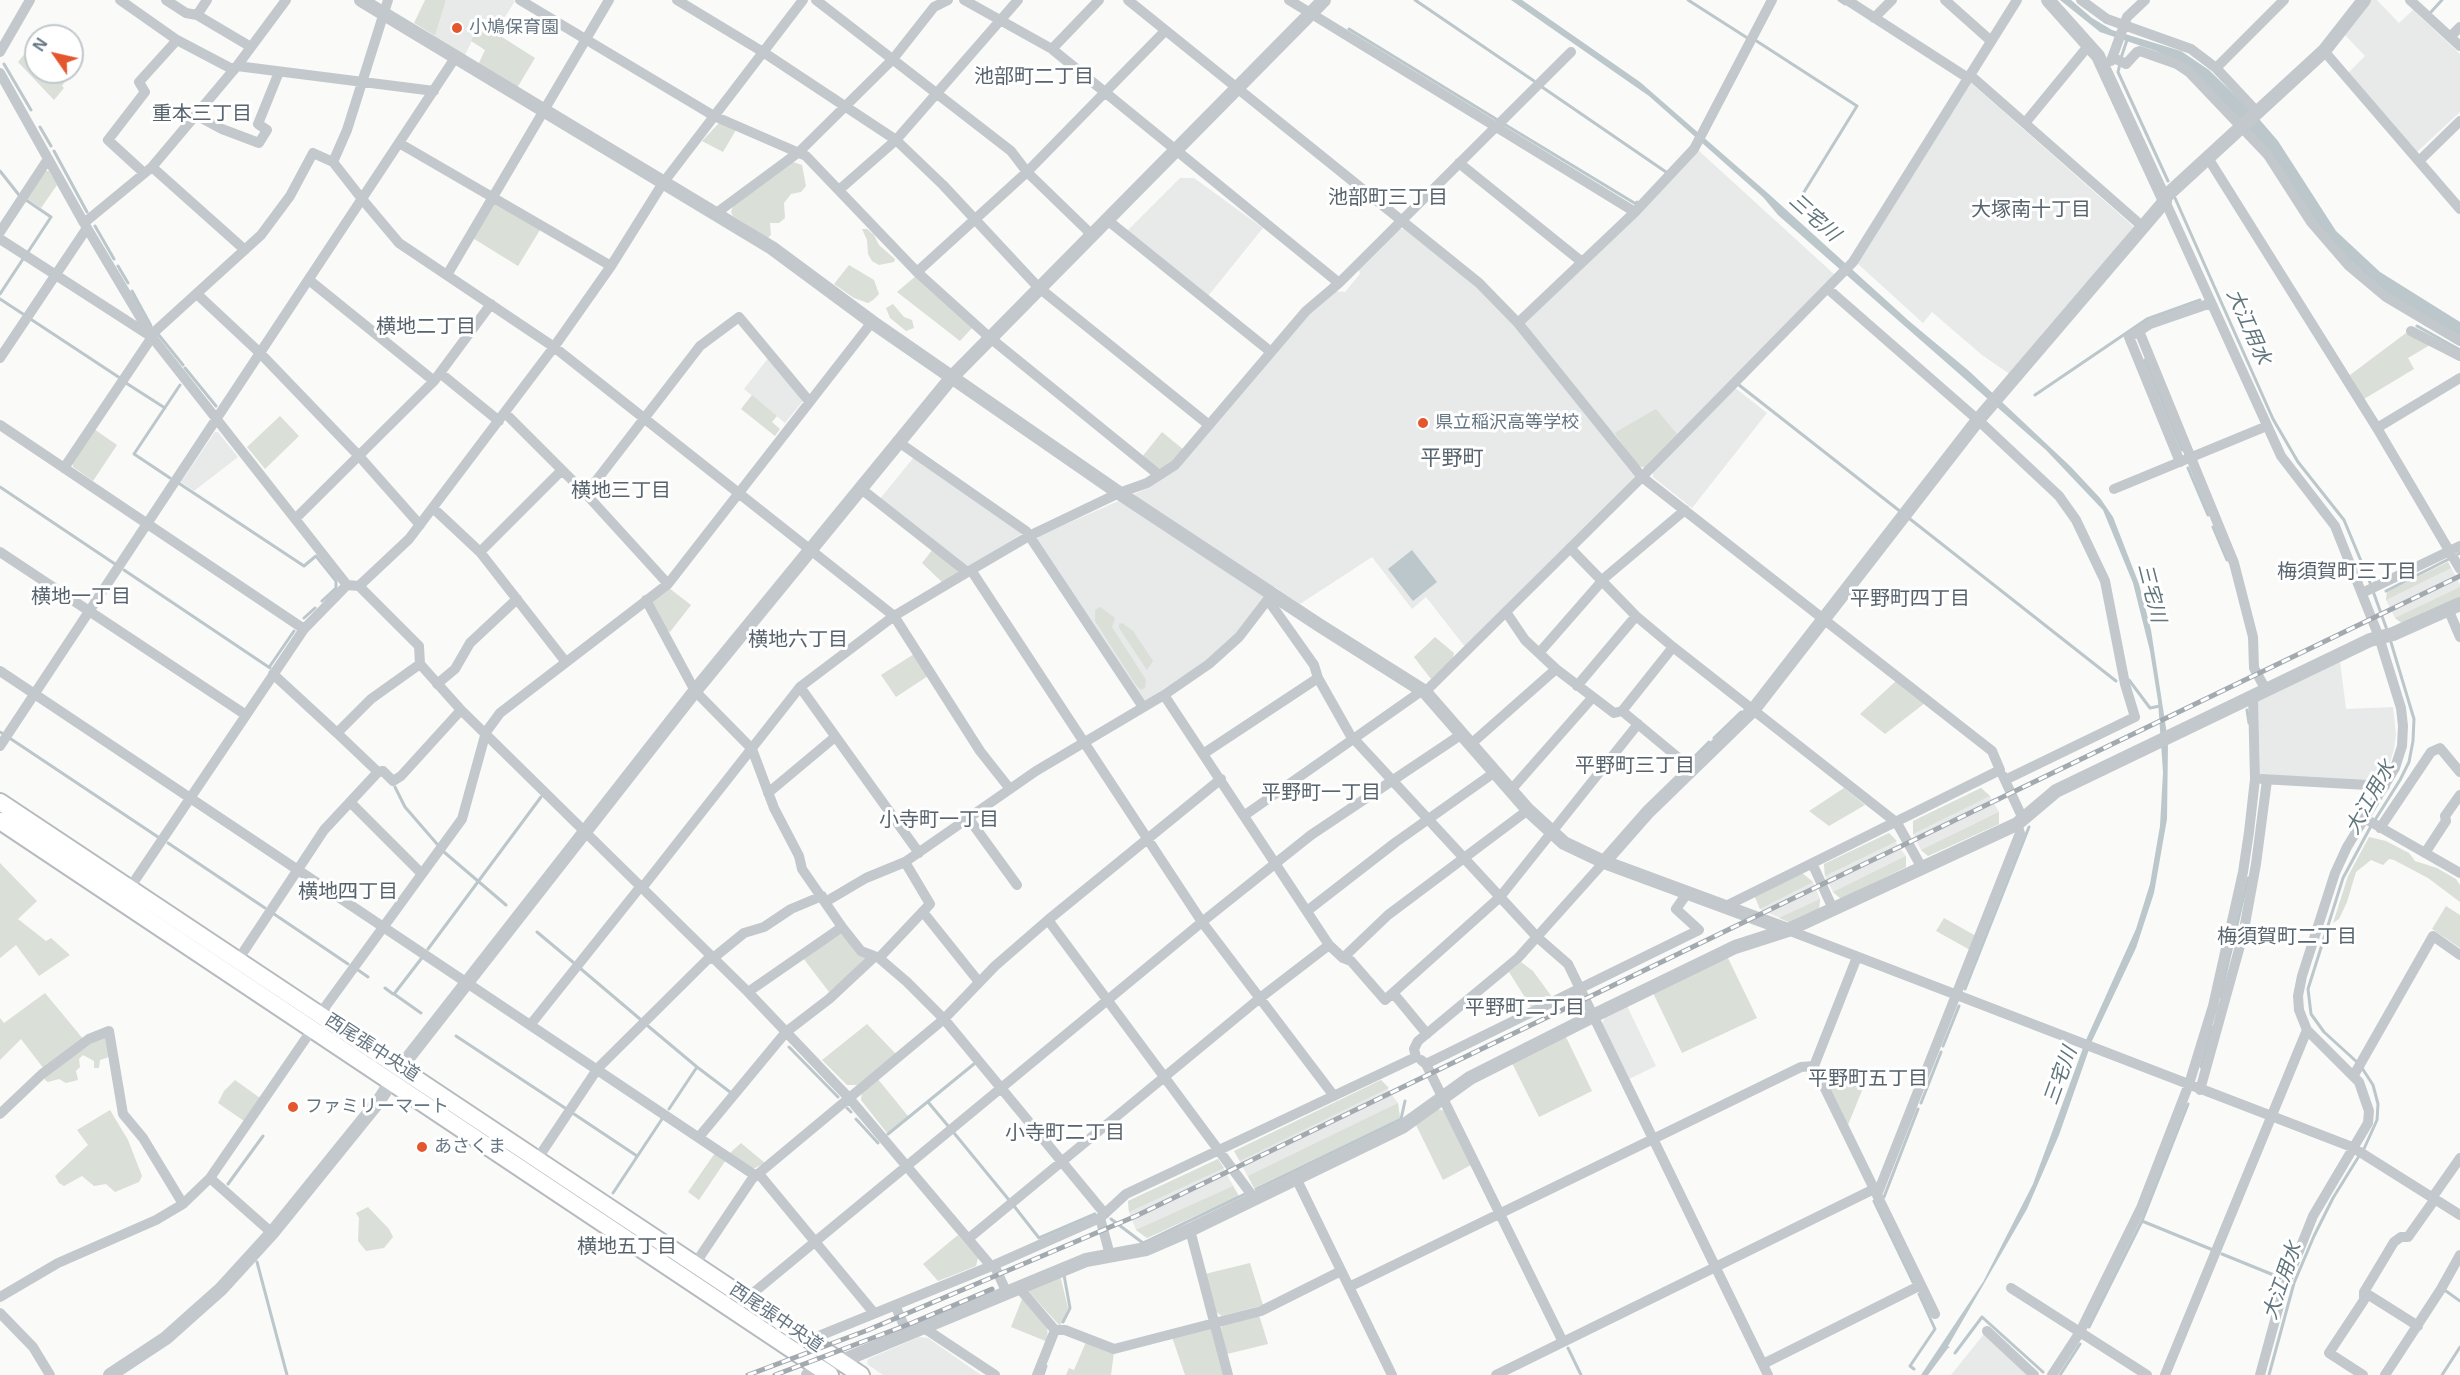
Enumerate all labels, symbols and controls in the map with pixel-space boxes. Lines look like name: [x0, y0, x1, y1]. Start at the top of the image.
place label: 小鳩保育園: [469, 17, 559, 39]
marker: 小鳩保育園: [450, 21, 464, 35]
north arrow: [24, 24, 84, 84]
text: N: [30, 35, 51, 54]
district label: 池部町二丁目: [974, 65, 1094, 89]
district label: 重本三丁目: [152, 102, 252, 126]
district label: 池部町三丁目: [1328, 186, 1448, 210]
water label: 三宅川: [1784, 189, 1844, 247]
district label: 大塚南十丁目: [1971, 198, 2091, 222]
water label: 大江用水: [2221, 286, 2275, 368]
district label: 横地二丁目: [376, 315, 476, 339]
place label: 県立稲沢高等学校: [1435, 412, 1579, 434]
marker: 県立稲沢高等学校: [1416, 416, 1430, 430]
district label: 平野町: [1421, 446, 1483, 472]
district label: 横地三丁目: [571, 479, 671, 503]
district label: 梅須賀町三丁目: [2277, 560, 2417, 584]
water label: 三宅川: [2132, 561, 2170, 625]
district label: 横地一丁目: [31, 585, 131, 609]
district label: 平野町四丁目: [1850, 587, 1970, 611]
district label: 横地六丁目: [748, 628, 848, 652]
district label: 平野町三丁目: [1575, 754, 1695, 778]
water label: 大江用水: [2341, 757, 2401, 839]
district label: 平野町一丁目: [1261, 781, 1381, 805]
district label: 小寺町一丁目: [879, 808, 999, 832]
district label: 横地四丁目: [298, 880, 398, 904]
district label: 梅須賀町二丁目: [2217, 925, 2357, 949]
district label: 平野町二丁目: [1465, 996, 1585, 1020]
street label: 西尾張中央道: [321, 1010, 423, 1086]
water label: 三宅川: [2039, 1044, 2083, 1108]
district label: 平野町五丁目: [1808, 1067, 1928, 1091]
place label: ファミリーマート: [305, 1096, 449, 1118]
marker: ファミリーマート: [286, 1100, 300, 1114]
district label: 小寺町二丁目: [1005, 1121, 1125, 1145]
place label: あさくま: [434, 1136, 506, 1158]
marker: あさくま: [415, 1140, 429, 1154]
district label: 横地五丁目: [577, 1235, 677, 1259]
water label: 大江用水: [2259, 1239, 2307, 1323]
street label: 西尾張中央道: [725, 1279, 827, 1357]

